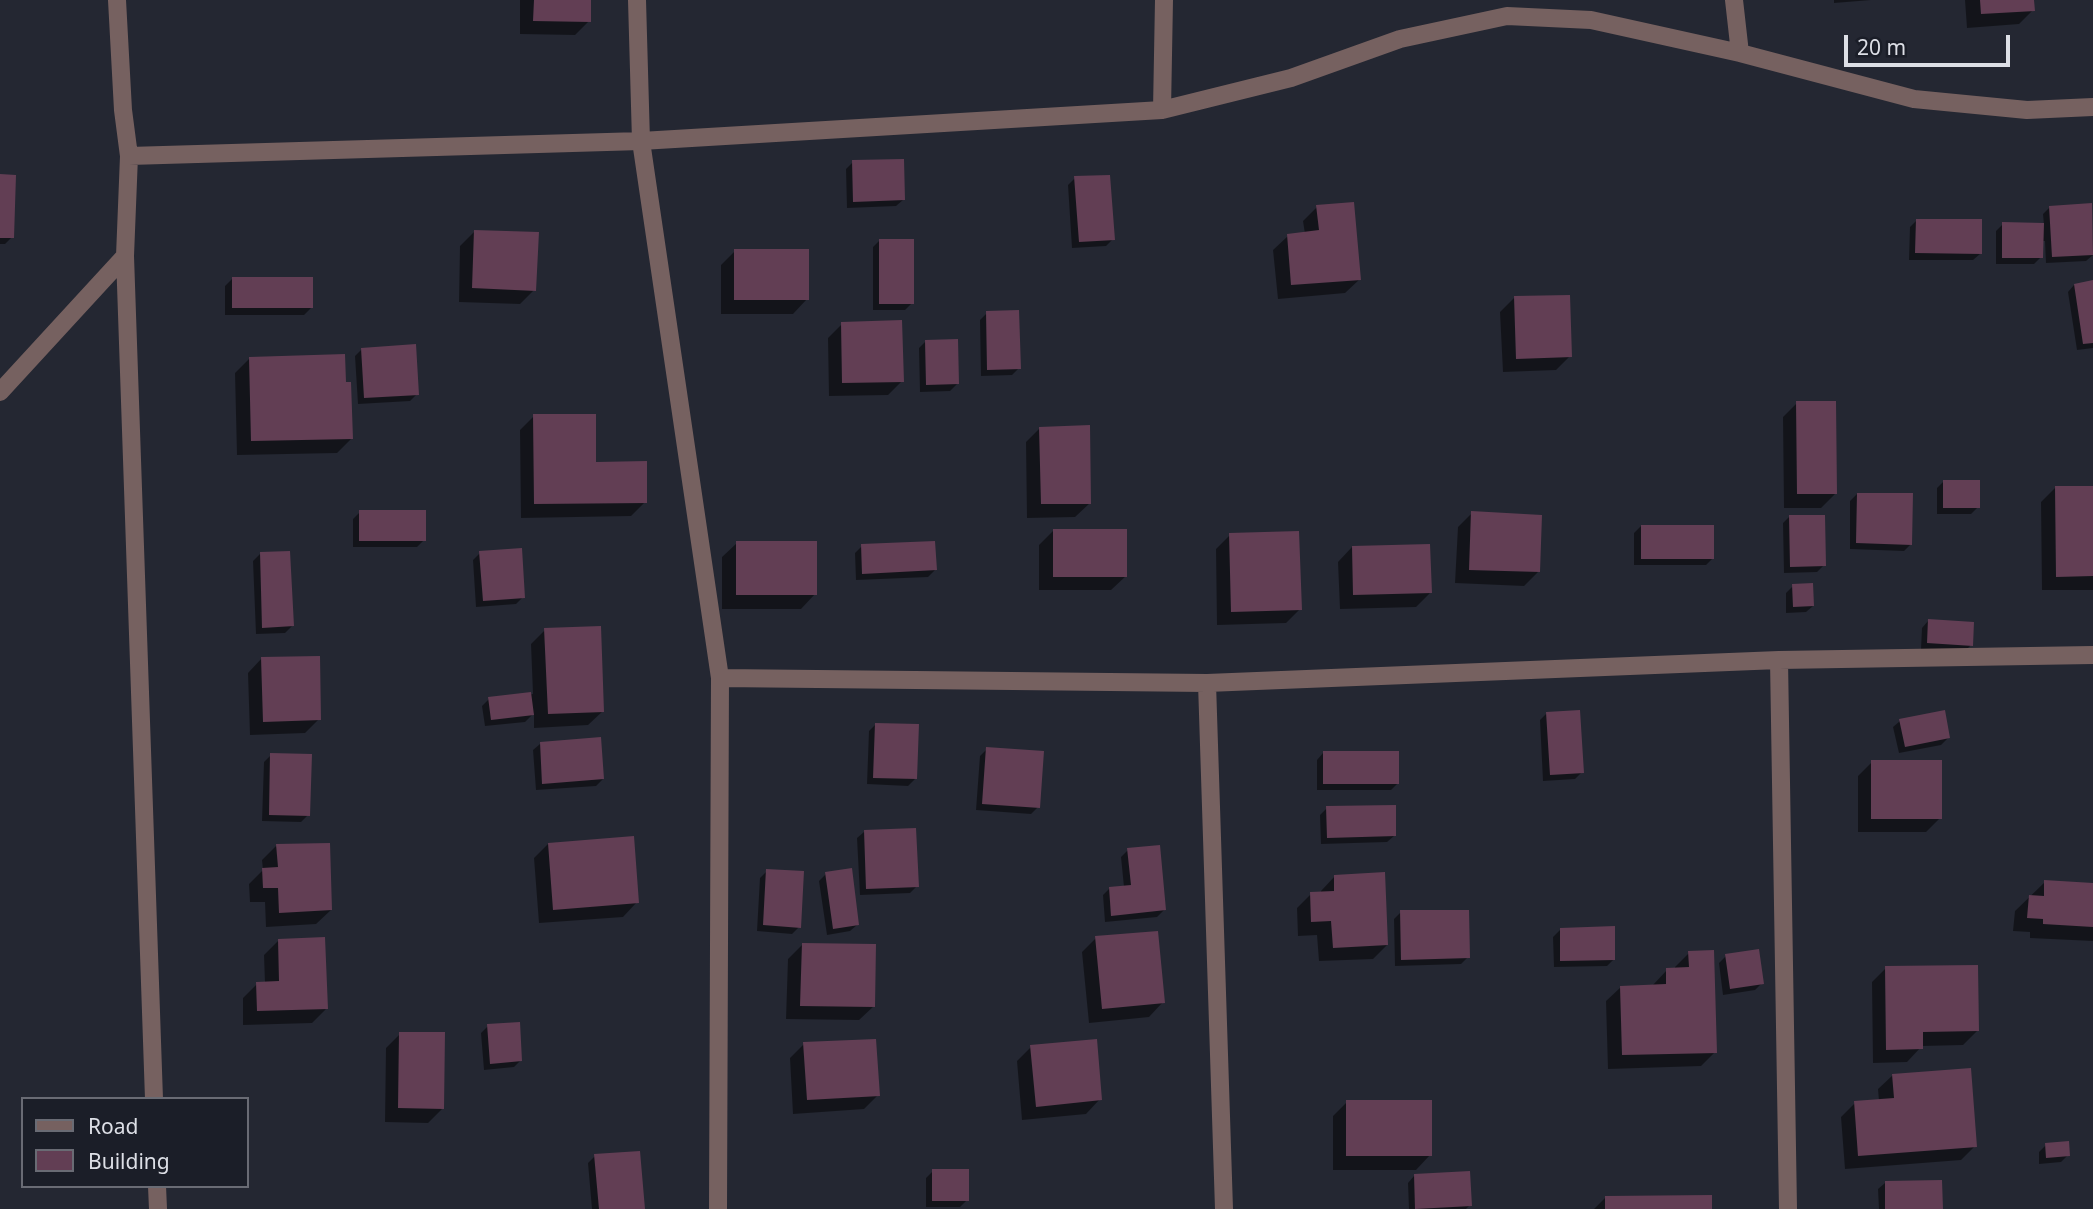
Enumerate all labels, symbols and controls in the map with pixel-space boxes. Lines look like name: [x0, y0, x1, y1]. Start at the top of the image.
scale bar: [1848, 21, 2014, 65]
text: 20 m: [1857, 33, 1906, 61]
legend: [21, 1097, 248, 1188]
text: Road: [88, 1112, 138, 1140]
text: Building: [88, 1147, 170, 1175]

